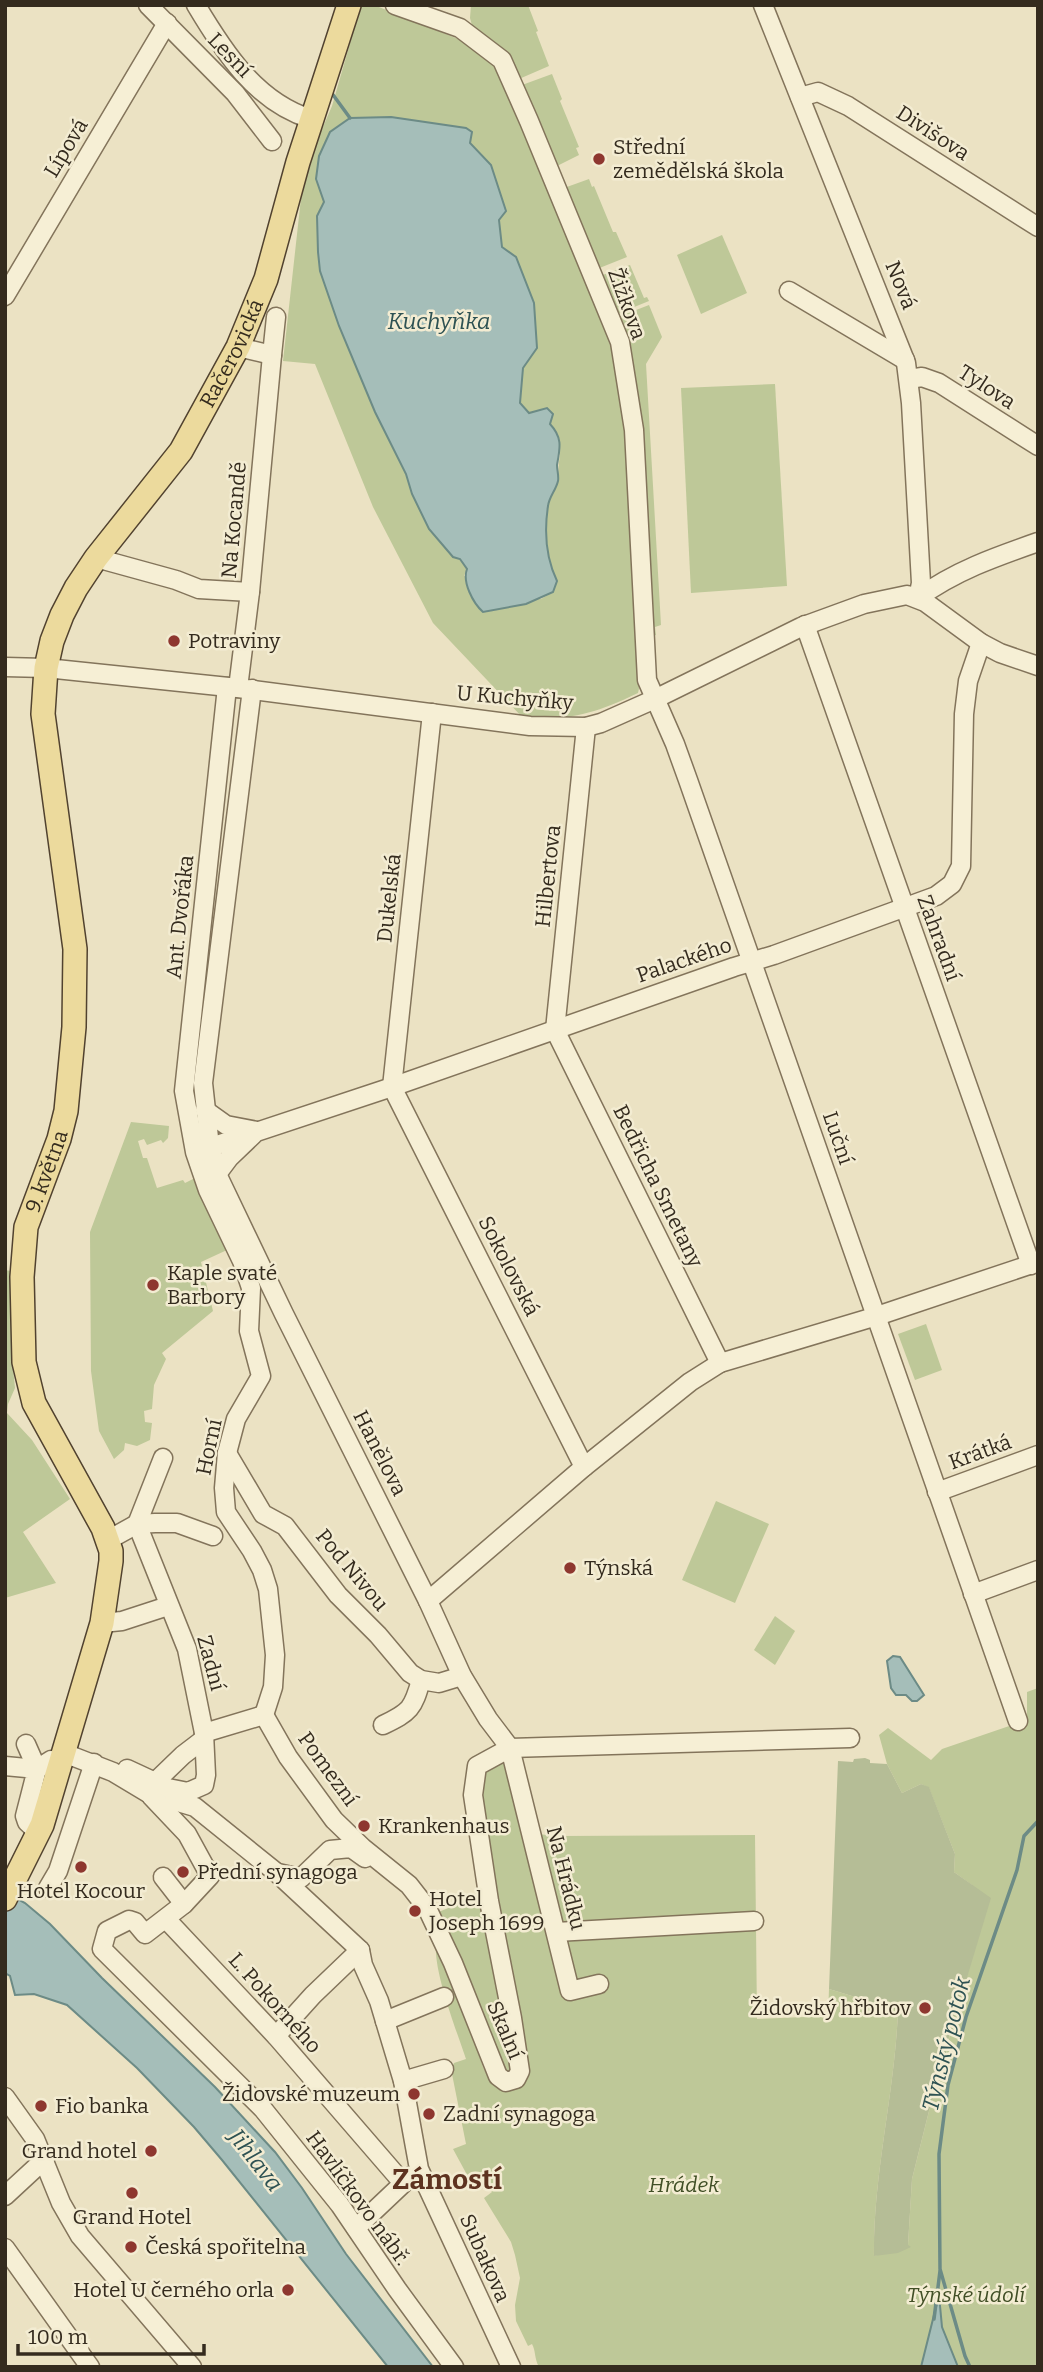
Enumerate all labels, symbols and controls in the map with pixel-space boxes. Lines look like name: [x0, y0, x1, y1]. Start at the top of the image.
street label: Lesní: [202, 27, 258, 83]
street label: Divišova: [892, 100, 975, 166]
street label: Lípová: [38, 114, 94, 182]
place label: Střední zemědělská škola: [613, 134, 785, 184]
marker: Střední zemědělská škola: [591, 151, 607, 167]
street label: Nová: [880, 257, 923, 314]
street label: Žižkova: [602, 265, 652, 344]
street label: Račerovická: [194, 295, 269, 412]
water label: Kuchyňka: [387, 307, 491, 335]
street label: Tylova: [954, 359, 1021, 415]
street label: Na Kocandě: [216, 461, 252, 579]
place label: Potraviny: [188, 628, 281, 654]
marker: Potraviny: [166, 633, 182, 649]
street label: U Kuchyňky: [456, 680, 575, 716]
street label: Hilbertova: [530, 823, 566, 929]
street label: Dukelská: [371, 852, 407, 944]
street label: Ant. Dvořáka: [161, 853, 199, 980]
street label: Zahradní: [911, 891, 967, 985]
street label: Palackého: [633, 932, 735, 988]
street label: Bedřicha Smetany: [607, 1100, 709, 1272]
street label: Luční: [817, 1108, 859, 1169]
street label: 9. května: [20, 1127, 74, 1216]
street label: Sokolovská: [473, 1212, 546, 1321]
place label: Kaple svaté Barbory: [167, 1260, 277, 1310]
marker: Kaple svaté Barbory: [145, 1277, 161, 1293]
street label: Hanělova: [347, 1406, 413, 1501]
street label: Horní: [190, 1416, 228, 1478]
street label: Krátká: [945, 1429, 1015, 1475]
street label: Pod Nivou: [310, 1524, 394, 1616]
place label: Týnská: [584, 1555, 654, 1581]
marker: Týnská: [562, 1560, 578, 1576]
street label: Zadní: [191, 1632, 231, 1694]
street label: Pomezní: [292, 1727, 364, 1812]
place label: Krankenhaus: [378, 1813, 510, 1839]
marker: Krankenhaus: [356, 1818, 372, 1834]
street label: Na Hrádku: [541, 1823, 591, 1933]
marker: Hotel Kocour: [73, 1859, 89, 1875]
place label: Přední synagoga: [197, 1859, 358, 1885]
marker: Přední synagoga: [175, 1864, 191, 1880]
place label: Hotel Kocour: [17, 1878, 145, 1904]
place label: Hotel Joseph 1699: [428, 1886, 545, 1936]
marker: Hotel Joseph 1699: [407, 1903, 423, 1919]
street label: L. Pokorného: [223, 1947, 327, 2059]
water label: Týnský potok: [916, 1973, 976, 2114]
place label: Židovský hřbitov: [750, 1995, 912, 2021]
street label: Skalní: [481, 1997, 529, 2064]
marker: Židovský hřbitov: [917, 2000, 933, 2016]
place label: Židovské muzeum: [222, 2081, 400, 2107]
marker: Židovské muzeum: [406, 2086, 422, 2102]
place label: Fio banka: [55, 2093, 149, 2119]
marker: Fio banka: [33, 2098, 49, 2114]
place label: Zadní synagoga: [443, 2101, 596, 2127]
marker: Zadní synagoga: [421, 2106, 437, 2122]
water label: Jihlava: [222, 2122, 289, 2197]
street label: Havlíčkovo nábř.: [300, 2126, 416, 2270]
place label: Grand hotel: [21, 2138, 137, 2164]
marker: Grand hotel: [143, 2143, 159, 2159]
district label: Zámostí: [392, 2163, 503, 2196]
park label: Hrádek: [649, 2172, 720, 2198]
marker: Grand Hotel: [124, 2185, 140, 2201]
place label: Grand Hotel: [73, 2204, 191, 2230]
street label: Subakova: [454, 2210, 516, 2307]
place label: Česká spořitelna: [145, 2234, 307, 2260]
marker: Česká spořitelna: [123, 2239, 139, 2255]
place label: Hotel U černého orla: [73, 2277, 275, 2303]
marker: Hotel U černého orla: [280, 2282, 296, 2298]
park label: Týnské údolí: [907, 2282, 1027, 2308]
scale bar: [18, 2312, 203, 2356]
text: 100 m: [28, 2324, 88, 2350]

